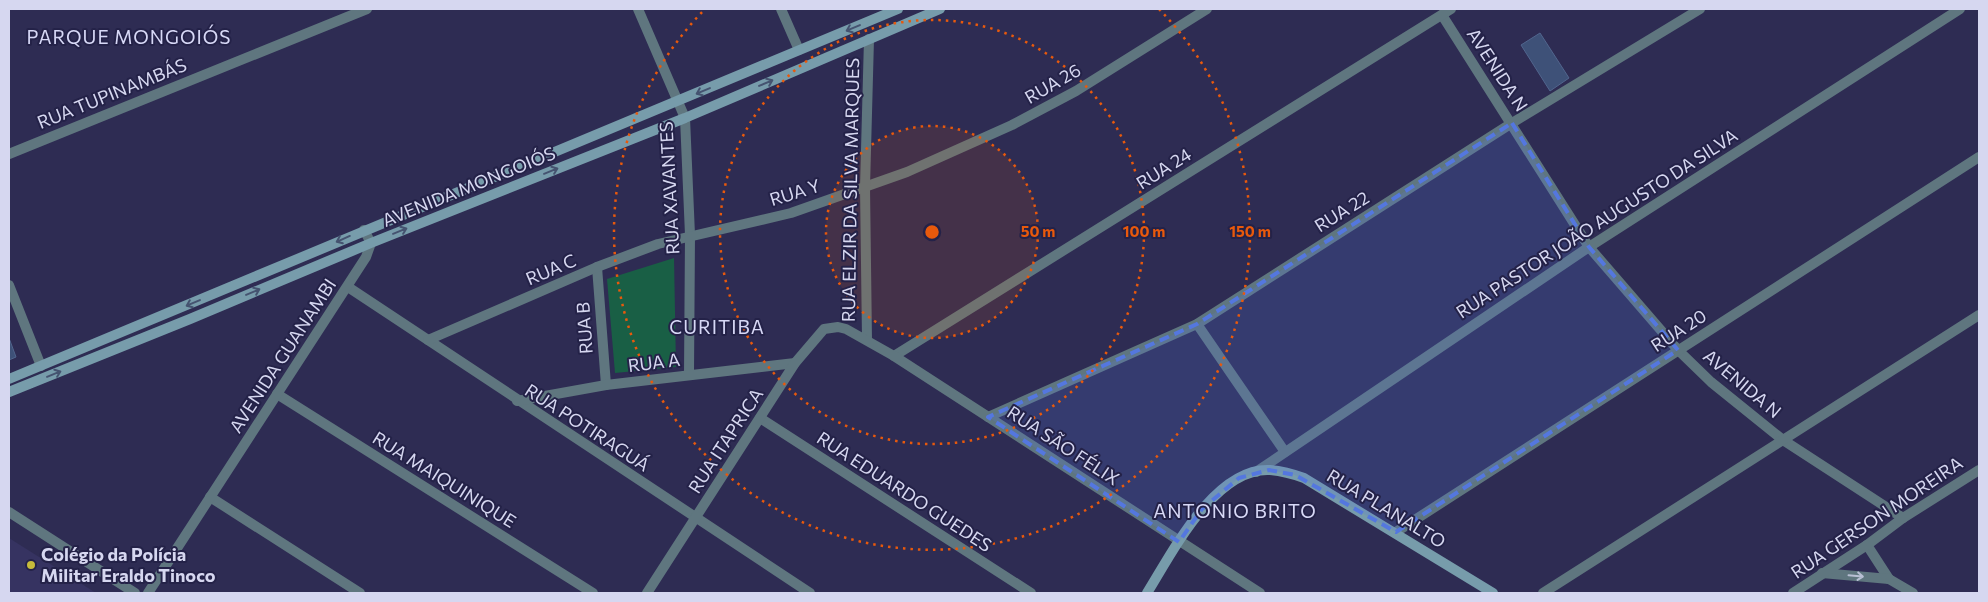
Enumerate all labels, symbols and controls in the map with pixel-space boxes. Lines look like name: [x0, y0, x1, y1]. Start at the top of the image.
one-way arrow: [846, 23, 861, 33]
district label: PARQUE MONGOIÓS: [27, 24, 231, 48]
street label: AVENIDA N: [1463, 24, 1533, 115]
street label: RUA TUPINAMBÁS: [34, 53, 189, 133]
street label: RUA ELZIR DA SILVA MARQUES: [837, 58, 863, 322]
street label: RUA 26: [1021, 58, 1084, 108]
one-way arrow: [758, 78, 773, 88]
one-way arrow: [696, 87, 711, 97]
street label: RUA XAVANTES: [655, 121, 683, 255]
street label: RUA PASTOR JOÃO AUGUSTO DA SILVA: [1452, 124, 1741, 323]
street label: AVENIDA MONGOIÓS: [379, 141, 558, 231]
street label: RUA 24: [1132, 143, 1195, 194]
one-way arrow: [543, 166, 558, 176]
street label: RUA Y: [767, 174, 823, 210]
street label: RUA 22: [1310, 186, 1373, 236]
text: 50 m: [1021, 222, 1055, 240]
text: 100 m: [1123, 222, 1165, 240]
text: 150 m: [1229, 222, 1271, 240]
centre of rings: [923, 223, 941, 241]
one-way arrow: [392, 226, 407, 236]
one-way arrow: [336, 235, 351, 245]
street label: RUA C: [522, 249, 579, 289]
street label: AVENIDA GUANAMBI: [224, 274, 340, 437]
one-way arrow: [245, 287, 260, 297]
one-way arrow: [186, 298, 201, 308]
street label: RUA B: [571, 301, 597, 355]
street label: RUA 20: [1647, 304, 1710, 356]
district label: CURITIBA: [669, 315, 765, 338]
street label: AVENIDA N: [1699, 344, 1786, 422]
street label: RUA A: [626, 348, 681, 376]
one-way arrow: [46, 369, 61, 378]
street label: RUA POTIRAGUÁ: [521, 379, 654, 476]
street label: RUA ITAPRICA: [683, 384, 767, 497]
street label: RUA SÃO FÉLIX: [1003, 401, 1124, 490]
street label: RUA MAIQUINIQUE: [369, 426, 520, 532]
street label: RUA EDUARDO GUEDES: [813, 426, 996, 556]
street label: RUA GERSON MOREIRA: [1786, 451, 1966, 583]
street label: RUA PLANALTO: [1323, 464, 1450, 552]
district label: ANTONIO BRITO: [1153, 499, 1317, 522]
place label: Colégio da Polícia Militar Eraldo Tinoco: [41, 543, 216, 586]
marker: Colégio da Polícia Militar Eraldo Tinoco: [25, 559, 37, 571]
one-way arrow: [1847, 571, 1863, 581]

